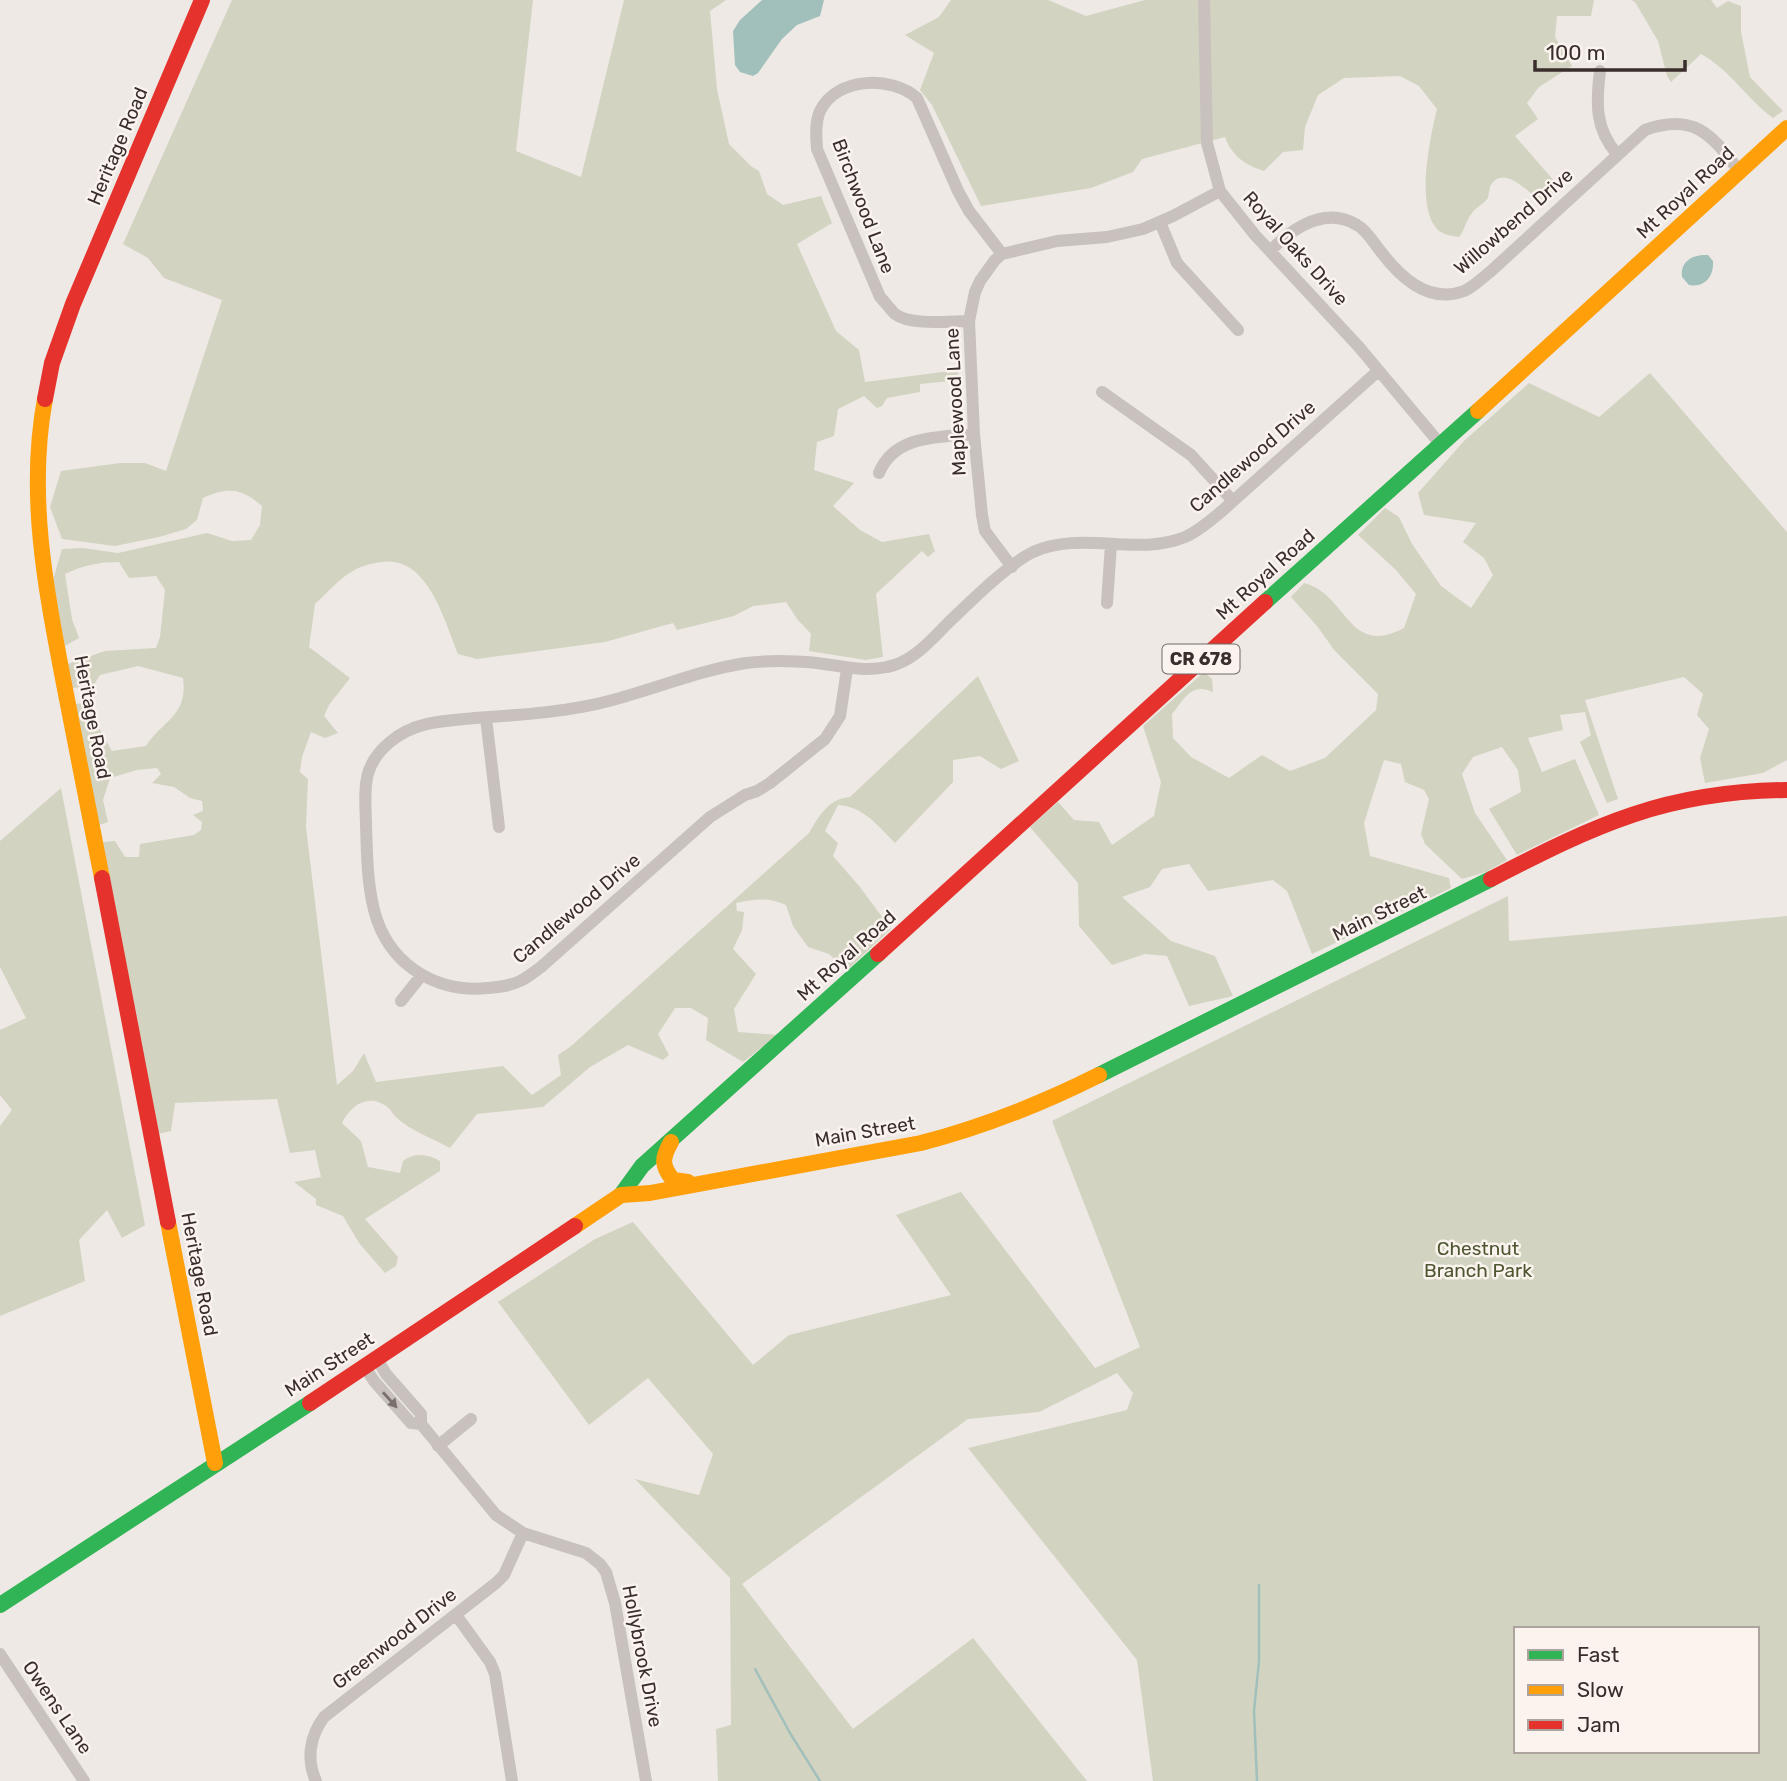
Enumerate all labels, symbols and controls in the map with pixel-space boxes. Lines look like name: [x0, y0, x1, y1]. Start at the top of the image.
scale bar: [1535, 28, 1686, 72]
text: 100 m: [1546, 40, 1605, 65]
street label: Heritage Road: [82, 84, 153, 209]
street label: Birchwood Lane: [827, 136, 900, 277]
street label: Mt Royal Road: [1632, 141, 1739, 243]
street label: Willowbend Drive: [1449, 163, 1578, 279]
street label: Royal Oaks Drive: [1238, 186, 1353, 310]
street label: Maplewood Lane: [940, 327, 971, 476]
street label: Candlewood Drive: [1185, 395, 1320, 517]
street label: Mt Royal Road: [1211, 524, 1319, 625]
road number: CR 678: [1162, 644, 1240, 674]
street label: Heritage Road: [69, 653, 116, 781]
street label: Candlewood Drive: [508, 848, 645, 968]
street label: Main Street: [1329, 881, 1430, 946]
street label: Mt Royal Road: [792, 905, 900, 1006]
street label: Main Street: [813, 1111, 918, 1152]
street label: Heritage Road: [176, 1210, 223, 1338]
park label: Chestnut Branch Park: [1424, 1237, 1532, 1282]
street label: Main Street: [281, 1327, 378, 1402]
one-way arrow: [382, 1391, 398, 1409]
street label: Greenwood Drive: [328, 1583, 461, 1694]
street label: Hollybrook Drive: [617, 1583, 668, 1729]
legend: [1514, 1627, 1759, 1753]
text: Fast: [1577, 1642, 1619, 1667]
street label: Owens Lane: [18, 1656, 97, 1758]
text: Slow: [1577, 1677, 1624, 1702]
text: Jam: [1577, 1712, 1621, 1737]

